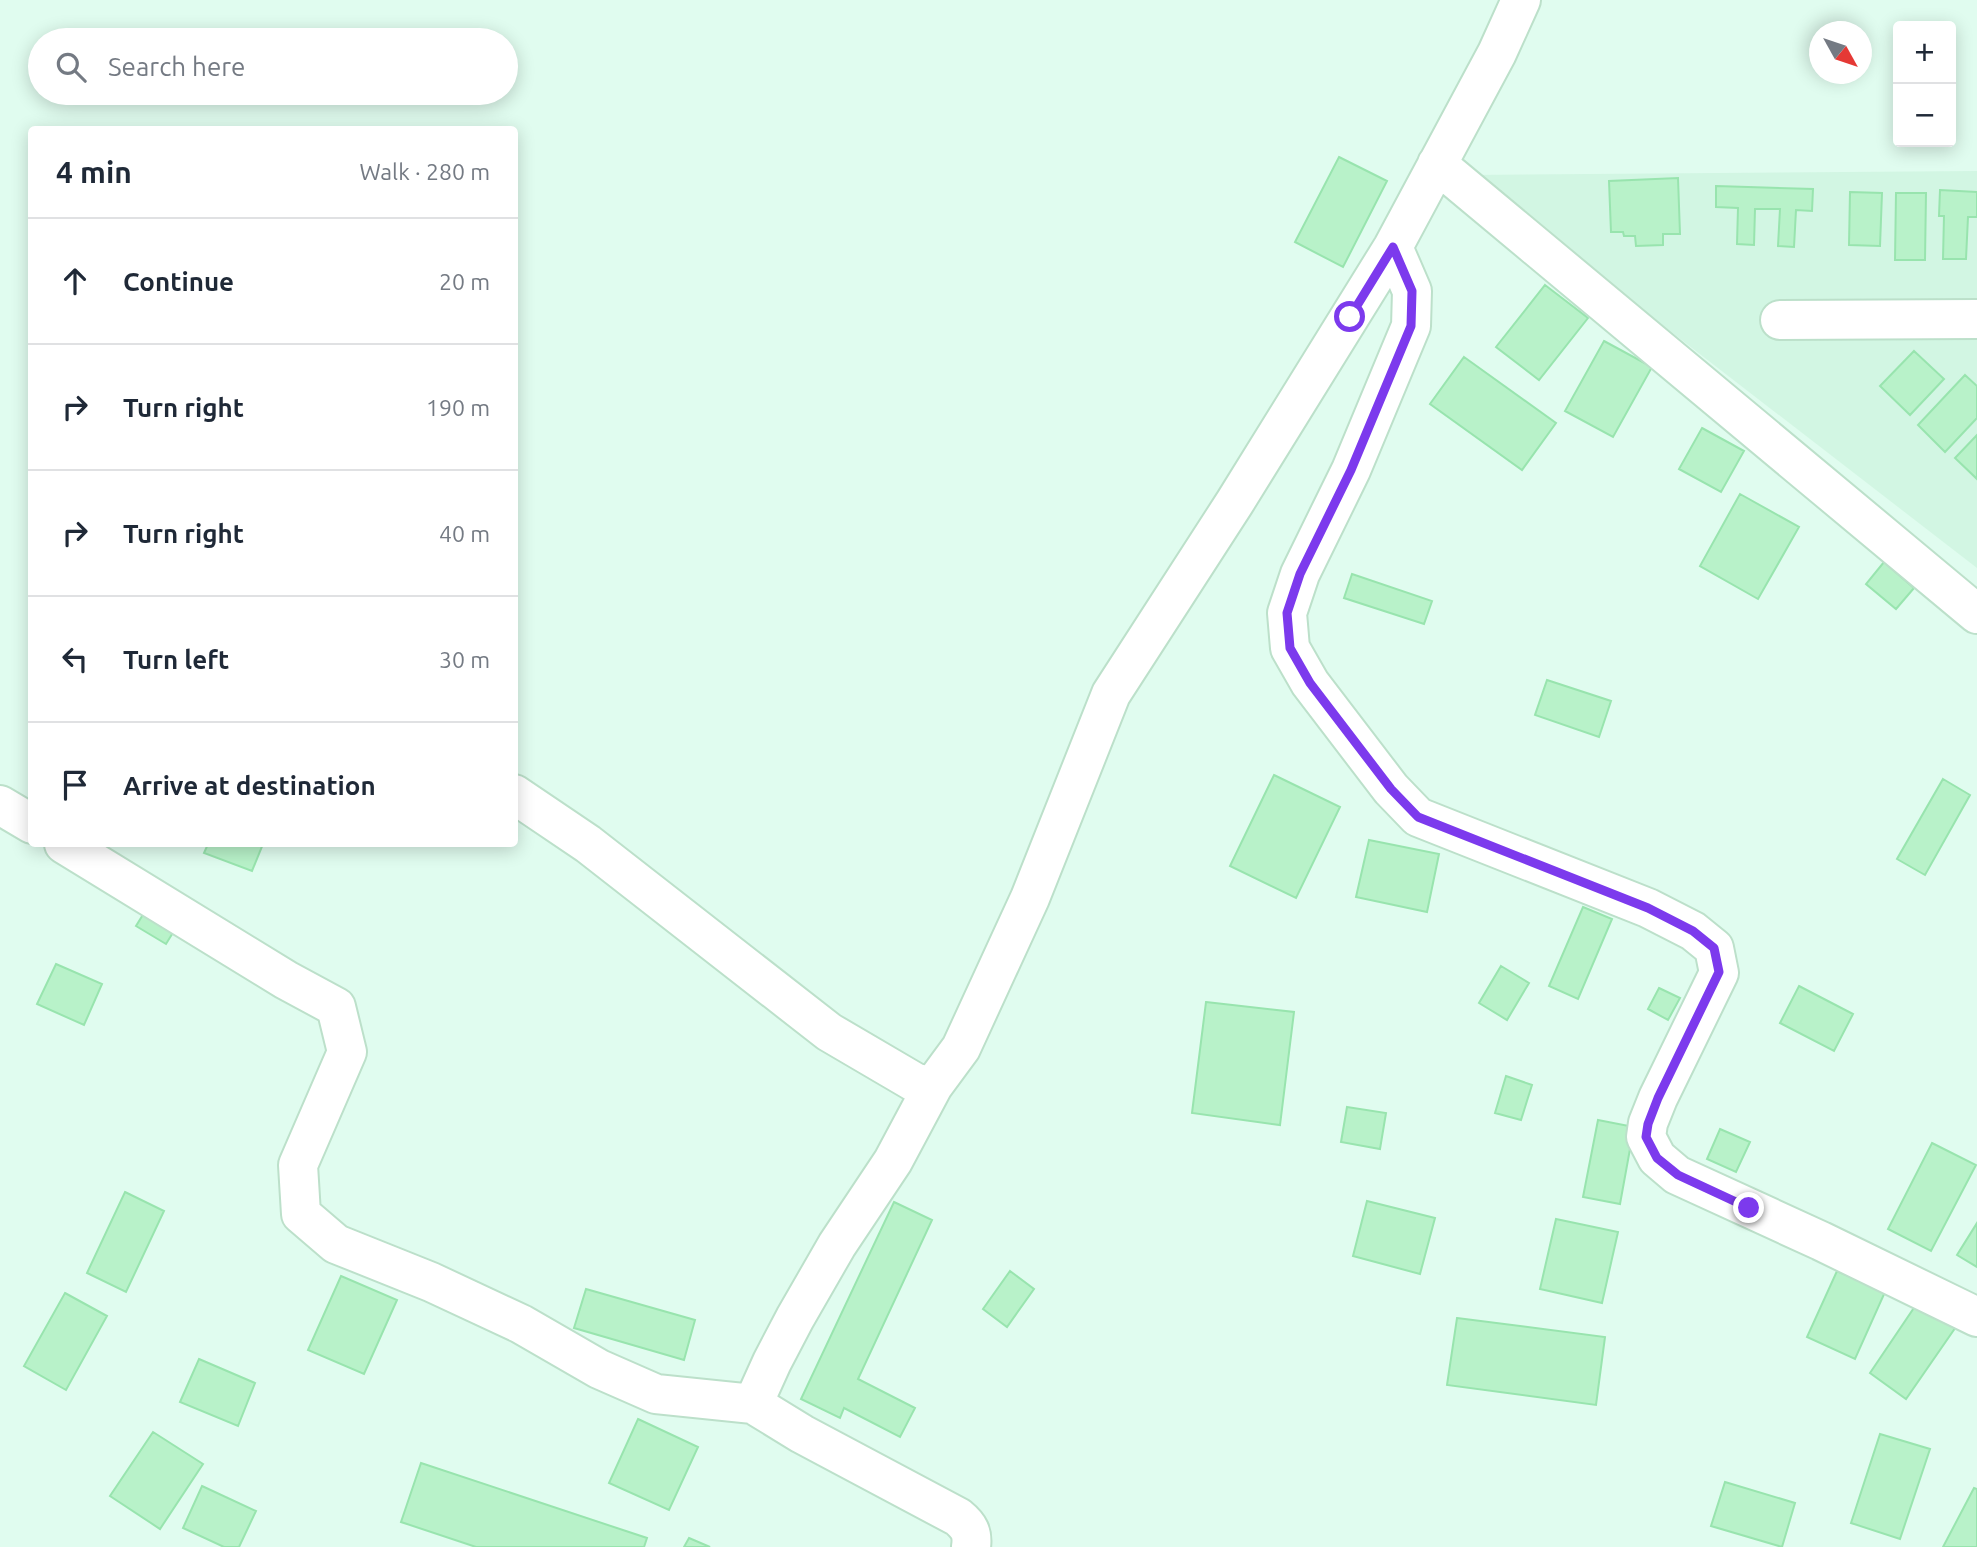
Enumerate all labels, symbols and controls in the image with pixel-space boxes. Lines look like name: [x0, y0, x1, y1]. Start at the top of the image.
north arrow: [1809, 21, 1872, 84]
map controls: [1893, 21, 1956, 147]
button: +: [1893, 21, 1956, 84]
search box: [28, 28, 518, 105]
icon: search: [52, 48, 90, 86]
text: Search here: [108, 52, 245, 81]
button: −: [1893, 84, 1956, 147]
text: 4 min: [56, 155, 132, 189]
text: Walk · 280 m: [359, 159, 490, 184]
icon: ahead: [56, 262, 94, 300]
text: Continue: [123, 267, 234, 296]
text: 20 m: [439, 269, 490, 294]
route start: [1334, 301, 1365, 332]
icon: right: [56, 388, 94, 426]
text: Turn right: [123, 393, 244, 422]
text: 190 m: [426, 395, 490, 420]
icon: right: [56, 514, 94, 552]
text: Turn right: [123, 519, 244, 548]
text: 40 m: [439, 521, 490, 546]
icon: left: [56, 640, 94, 678]
text: Turn left: [123, 645, 229, 674]
text: 30 m: [439, 647, 490, 672]
icon: arrive: [56, 766, 94, 804]
text: Arrive at destination: [123, 771, 376, 800]
route end: [1733, 1192, 1764, 1223]

